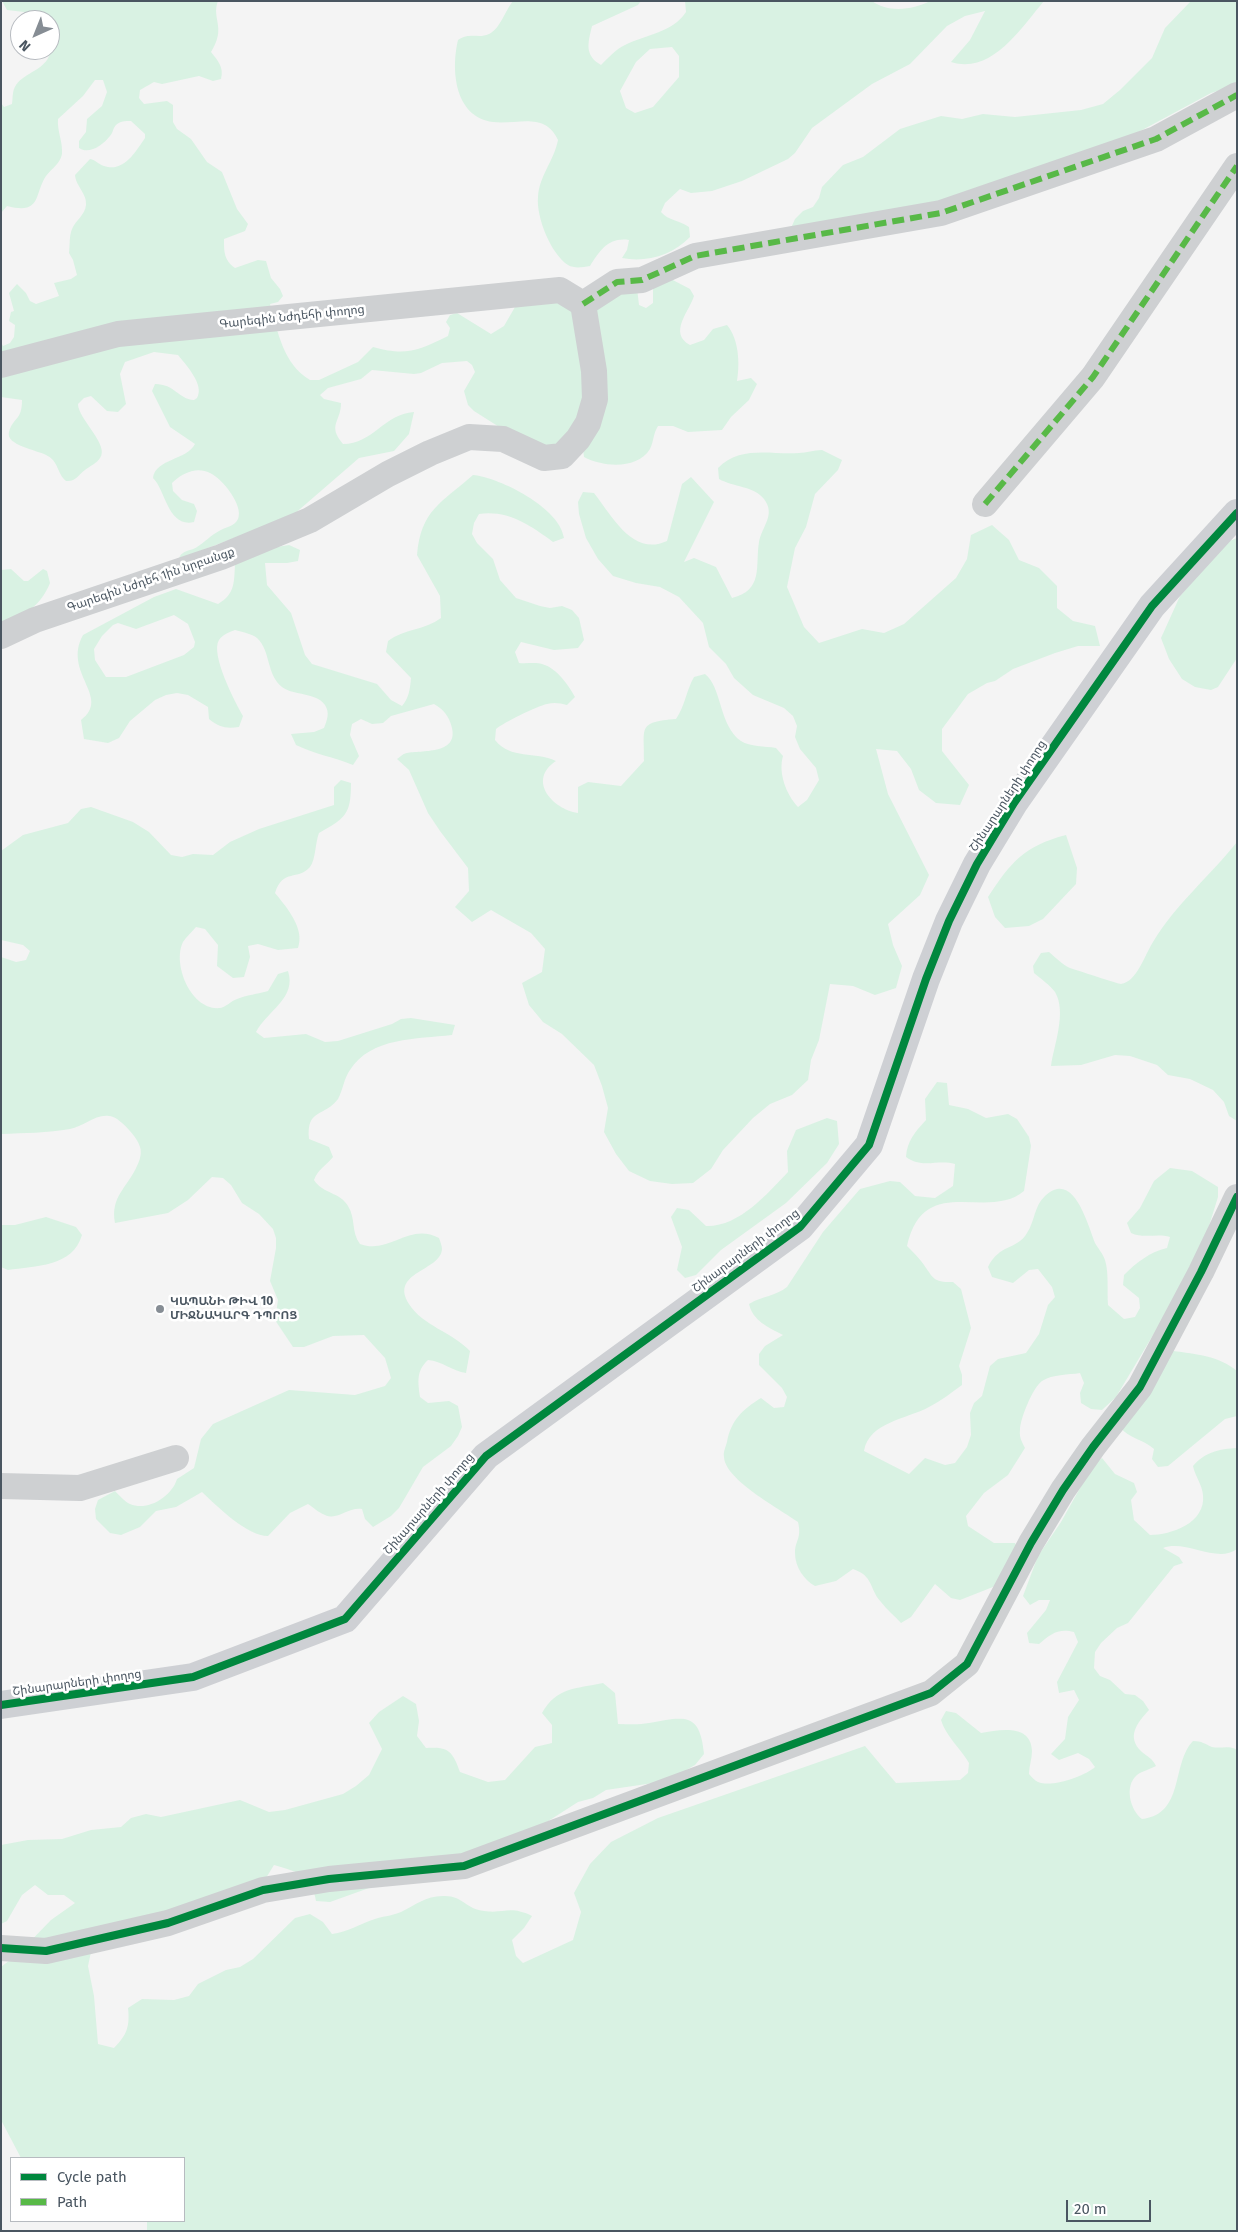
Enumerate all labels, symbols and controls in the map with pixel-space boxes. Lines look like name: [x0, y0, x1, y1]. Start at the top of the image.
north arrow: [10, 10, 60, 60]
text: N: [16, 36, 34, 55]
street label: Գարեգին Նժդեհի փողոց: [219, 302, 365, 332]
street label: Գարեգին Նժդեհ 1ին նրբանցք: [65, 545, 237, 615]
street label: Շինարարների փողոց: [967, 738, 1049, 854]
street label: Շինարարների փողոց: [690, 1206, 802, 1296]
place label: ԿԱՊԱՆԻ ԹԻՎ 10 ՄԻՋՆԱԿԱՐԳ ԴՊՐՈՑ: [170, 1295, 297, 1323]
marker: ԿԱՊԱՆԻ ԹԻՎ 10 ՄԻՋՆԱԿԱՐԳ ԴՊՐՈՑ: [154, 1303, 166, 1315]
street label: Շինարարների փողոց: [381, 1450, 477, 1558]
street label: Շինարարների փողոց: [12, 1667, 142, 1699]
legend: [10, 2157, 185, 2222]
text: Cycle path: [57, 2168, 127, 2186]
scale bar: [1068, 2190, 1153, 2222]
text: Path: [57, 2193, 87, 2211]
text: 20 m: [1074, 2200, 1107, 2218]

